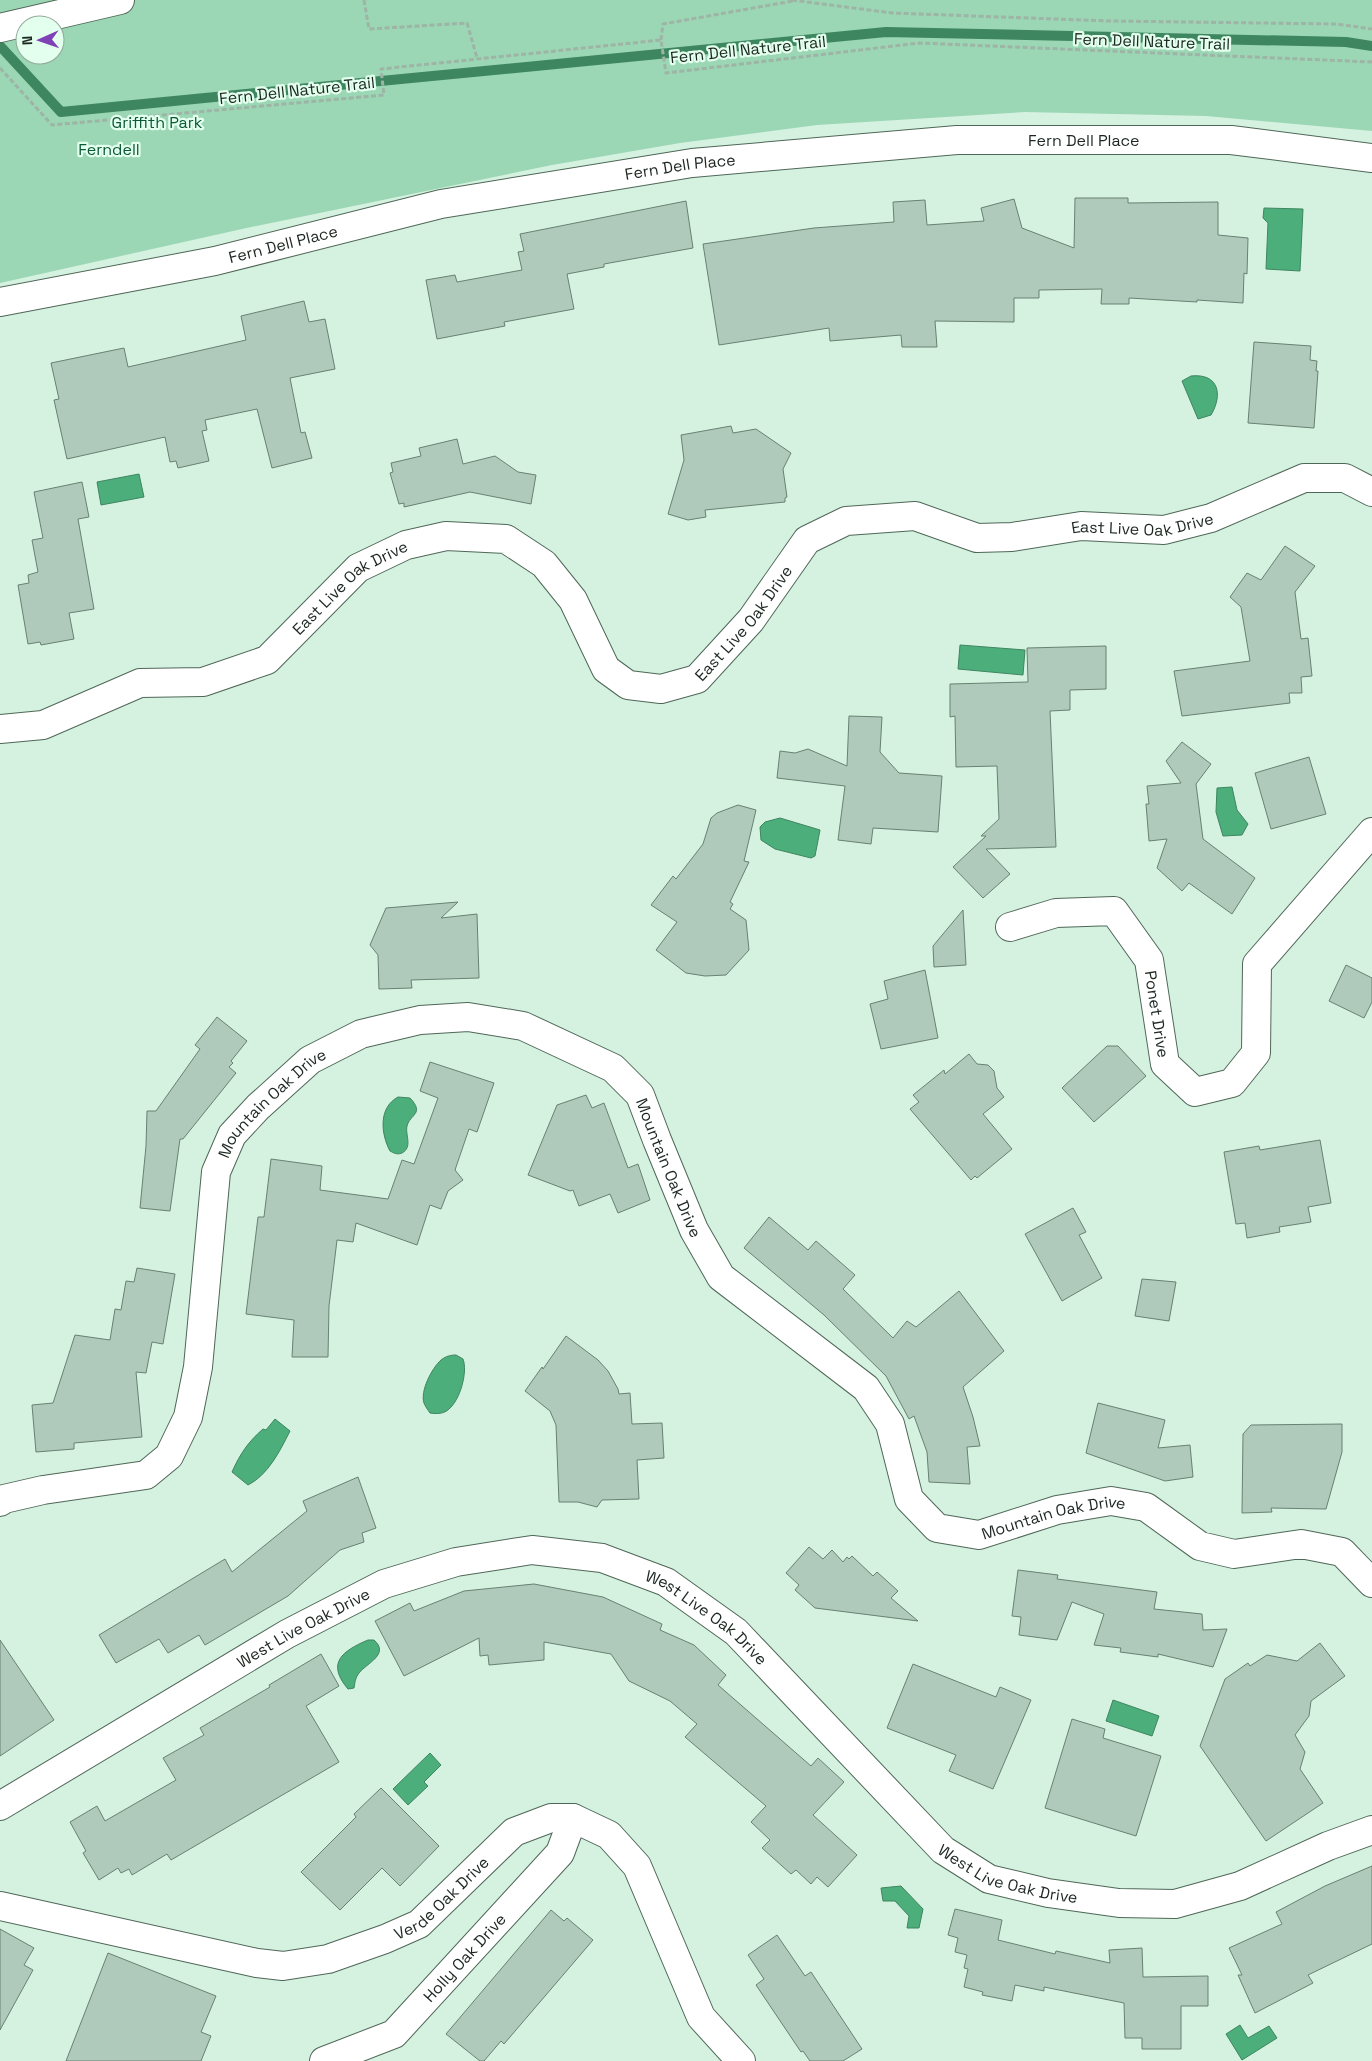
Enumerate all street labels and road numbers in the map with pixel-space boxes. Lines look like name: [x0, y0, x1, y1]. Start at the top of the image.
street label: Fern Dell Nature Trail: [1073, 28, 1230, 55]
street label: Fern Dell Nature Trail: [669, 31, 827, 68]
street label: Fern Dell Nature Trail: [218, 72, 376, 109]
street label: Fern Dell Place: [1028, 130, 1140, 151]
street label: Fern Dell Place: [623, 149, 736, 185]
street label: Fern Dell Place: [226, 220, 340, 268]
street label: East Live Oak Drive: [1070, 508, 1216, 541]
street label: East Live Oak Drive: [288, 536, 411, 640]
street label: East Live Oak Drive: [690, 561, 797, 686]
street label: Ponet Drive: [1140, 969, 1174, 1059]
street label: Mountain Oak Drive: [213, 1044, 330, 1161]
street label: Mountain Oak Drive: [631, 1095, 706, 1241]
street label: Mountain Oak Drive: [979, 1491, 1127, 1545]
street label: West Live Oak Drive: [642, 1565, 772, 1670]
street label: West Live Oak Drive: [233, 1583, 374, 1673]
street label: West Live Oak Drive: [934, 1840, 1079, 1908]
street label: Verde Oak Drive: [391, 1852, 494, 1945]
street label: Holly Oak Drive: [419, 1909, 511, 2007]

